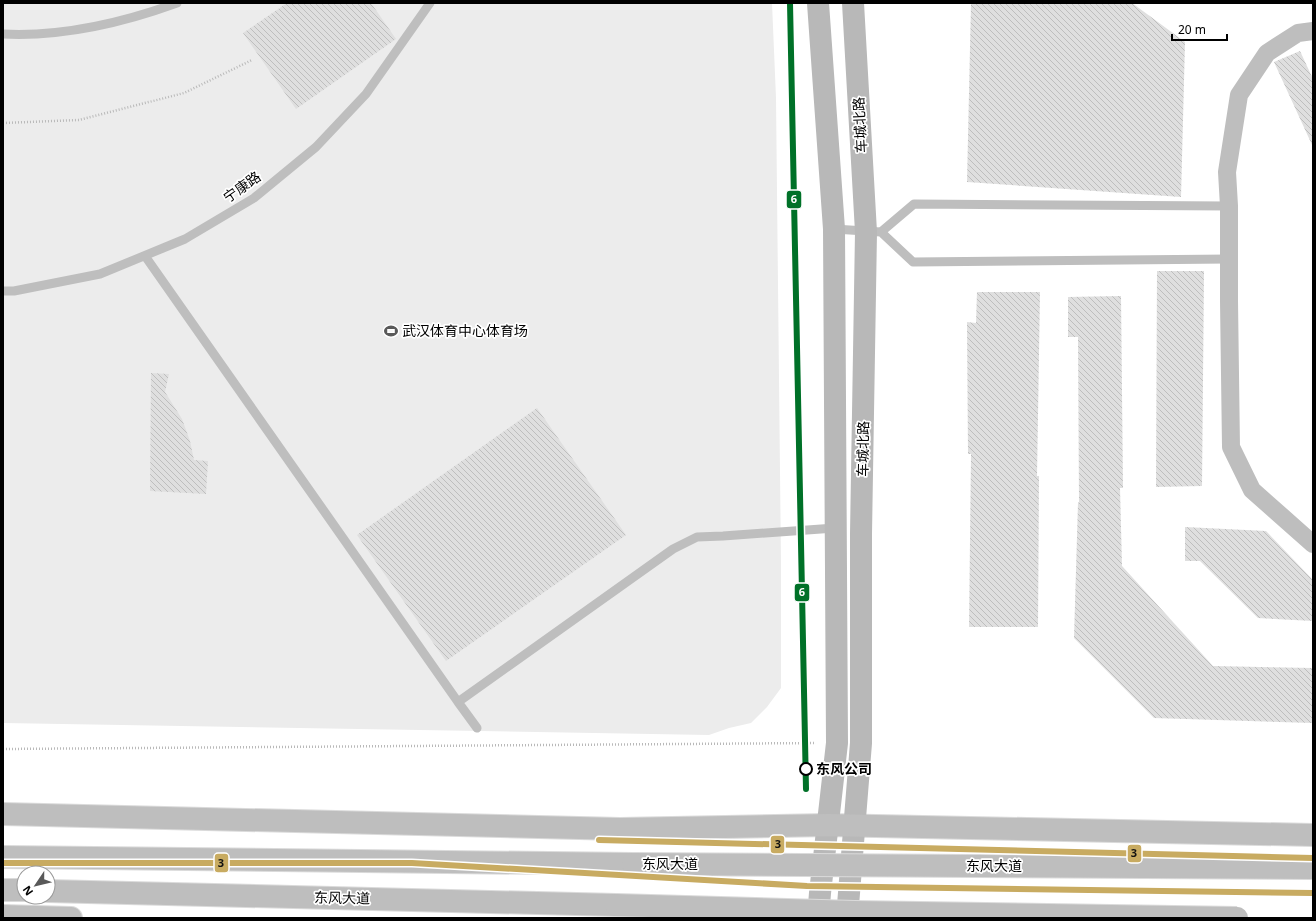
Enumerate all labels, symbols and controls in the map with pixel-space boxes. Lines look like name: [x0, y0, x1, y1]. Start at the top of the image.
scale bar: [1172, 16, 1227, 42]
text: 20 m: [1178, 21, 1206, 38]
street label: 车城北路: [849, 97, 870, 153]
street label: 宁康路: [219, 167, 264, 206]
line badge: 6: [786, 190, 802, 209]
text: 6: [791, 191, 797, 206]
place label: 武汉体育中心体育场: [402, 321, 528, 340]
sports icon: 武汉体育中心体育场: [383, 323, 399, 339]
street label: 车城北路: [853, 421, 872, 477]
line badge: 6: [794, 583, 810, 602]
text: 6: [799, 584, 805, 599]
place label: 东风公司: [816, 759, 872, 778]
marker: 东风公司: [799, 762, 813, 776]
line badge: 3: [770, 835, 785, 854]
text: 3: [775, 836, 781, 851]
line badge: 3: [1127, 844, 1142, 863]
text: 3: [1131, 845, 1137, 860]
line badge: 3: [214, 853, 229, 873]
street label: 东风大道: [642, 854, 698, 873]
text: 3: [218, 855, 224, 870]
street label: 东风大道: [966, 856, 1022, 875]
north arrow: [16, 865, 56, 905]
text: N: [19, 883, 36, 899]
street label: 东风大道: [314, 888, 370, 907]

